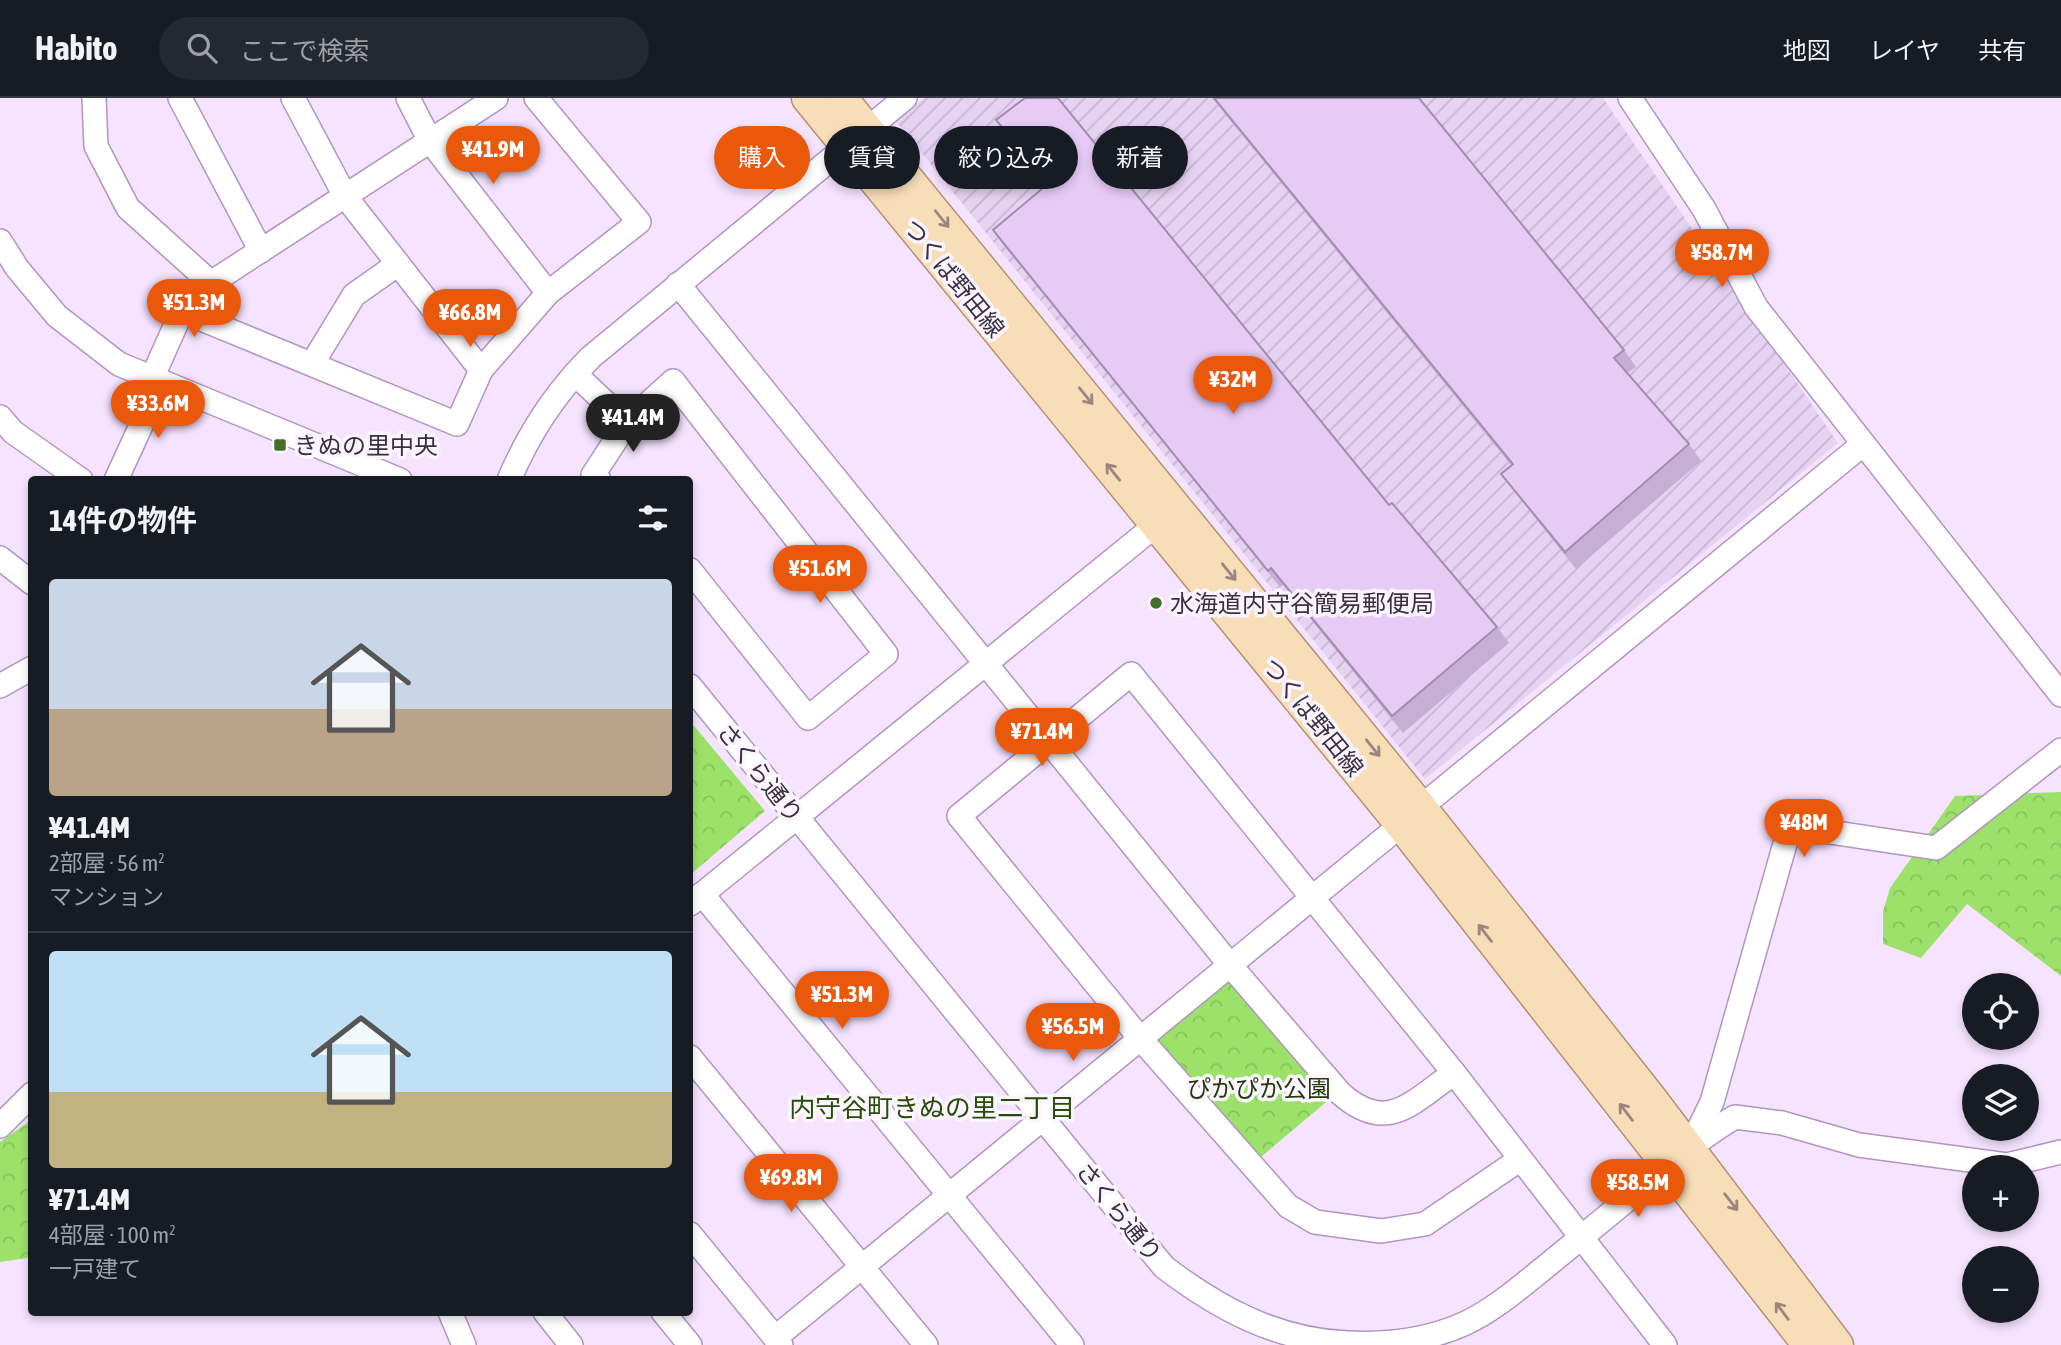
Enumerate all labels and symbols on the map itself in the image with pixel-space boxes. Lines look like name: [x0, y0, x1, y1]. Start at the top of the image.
pin: ¥41.9M: [436, 126, 550, 186]
one-way arrow: [934, 210, 949, 228]
street label: つくば野田線: [898, 214, 1010, 342]
pin: ¥58.7M: [1665, 230, 1779, 289]
pin: ¥51.3M: [137, 280, 251, 339]
pin: ¥66.8M: [413, 289, 527, 349]
pin: ¥32M: [1192, 356, 1274, 416]
pin: ¥33.6M: [101, 380, 215, 440]
one-way arrow: [1078, 386, 1093, 404]
pin: ¥41.4M: [576, 394, 690, 454]
place label: きぬの里中央: [294, 432, 438, 459]
marker: きぬの里中央: [272, 437, 288, 453]
one-way arrow: [1105, 464, 1121, 482]
pin: ¥51.6M: [763, 546, 877, 605]
one-way arrow: [1222, 562, 1237, 580]
place label: 水海道内守谷簡易郵便局: [1170, 590, 1434, 617]
marker: 水海道内守谷簡易郵便局: [1148, 595, 1164, 611]
street label: つくば野田線: [1257, 653, 1369, 781]
pin: ¥71.4M: [985, 708, 1099, 768]
street label: さくら通り: [712, 718, 808, 828]
one-way arrow: [1365, 739, 1381, 757]
pin: ¥48M: [1763, 800, 1845, 859]
one-way arrow: [1478, 925, 1493, 943]
pin: ¥51.3M: [785, 972, 899, 1031]
pin: ¥56.5M: [1016, 1004, 1130, 1063]
park label: ぴかぴか公園: [1187, 1075, 1331, 1102]
district label: 内守谷町きぬの里二丁目: [789, 1093, 1075, 1123]
one-way arrow: [1618, 1104, 1633, 1122]
pin: ¥69.8M: [734, 1154, 848, 1214]
street label: さくら通り: [1071, 1157, 1167, 1267]
pin: ¥58.5M: [1581, 1160, 1695, 1219]
one-way arrow: [1723, 1192, 1738, 1211]
one-way arrow: [1775, 1302, 1789, 1321]

